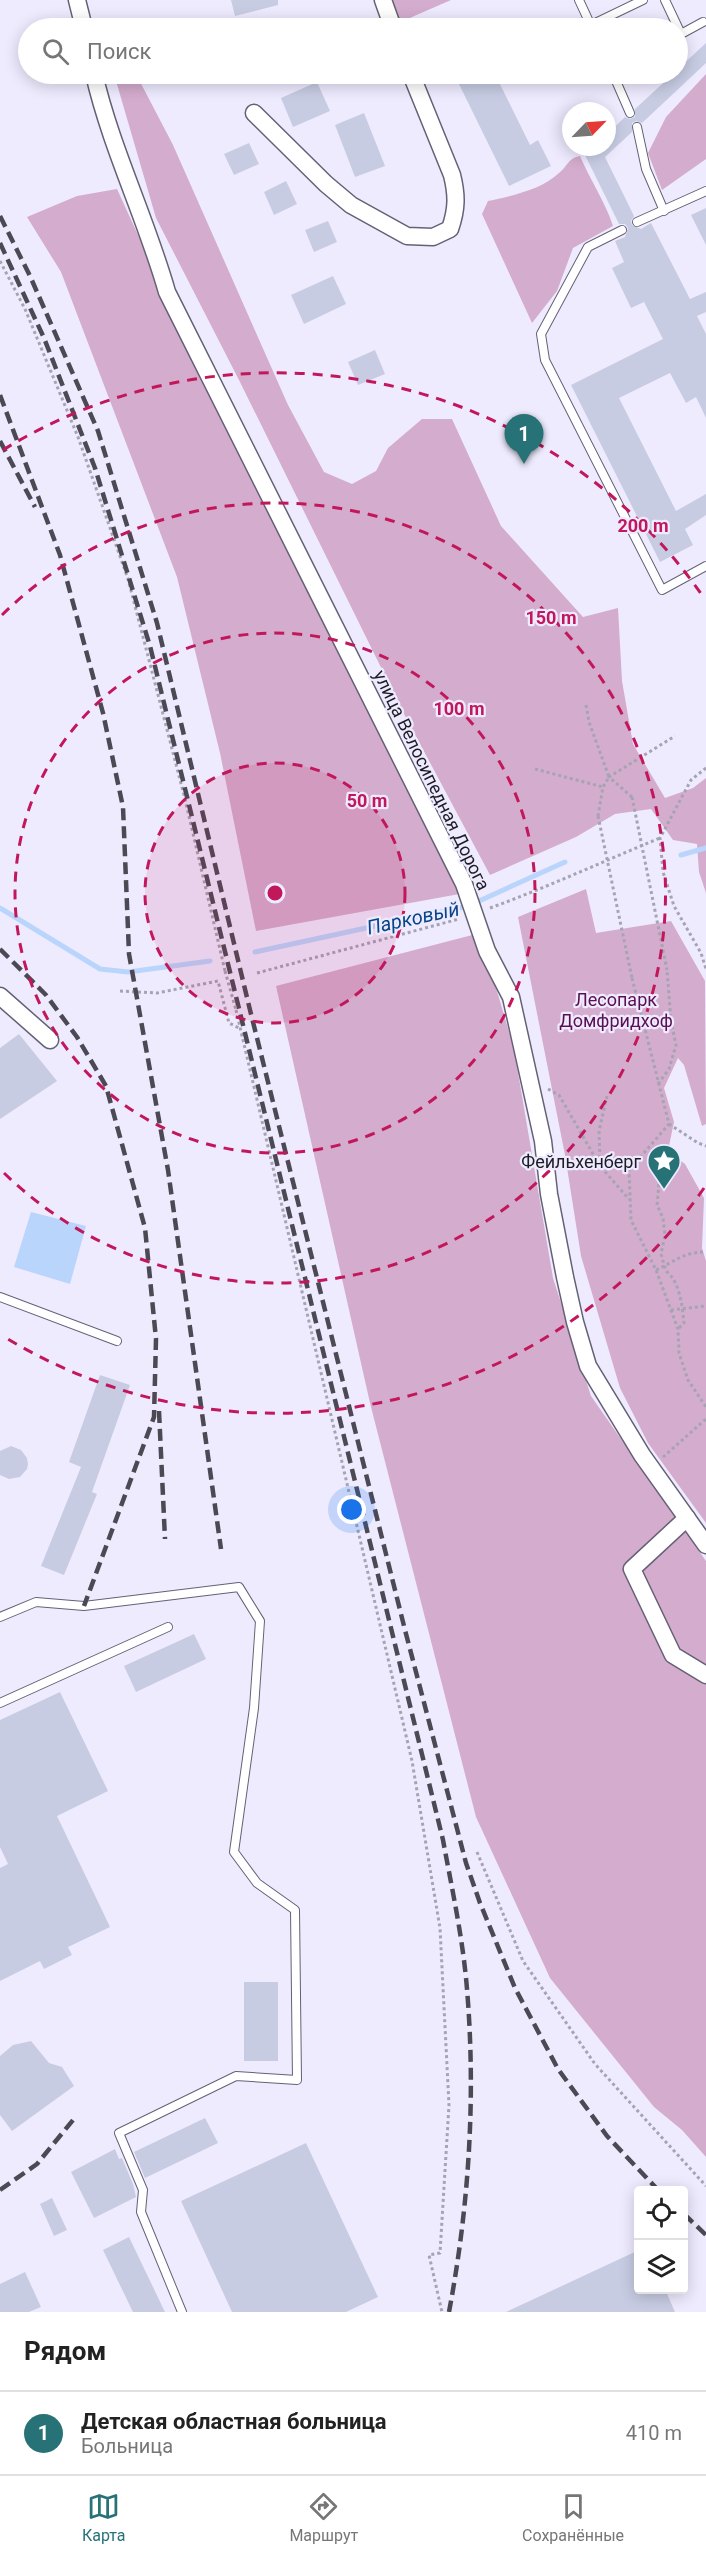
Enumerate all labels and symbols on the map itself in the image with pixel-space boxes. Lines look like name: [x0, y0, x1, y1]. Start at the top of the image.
north arrow: [562, 102, 616, 156]
pin: 1: [504, 414, 544, 464]
text: 200 m: [617, 515, 669, 536]
text: 150 m: [525, 607, 577, 628]
street label: улица Велосипедная Дорога: [370, 667, 494, 893]
text: 100 m: [433, 698, 485, 719]
text: 50 m: [347, 790, 387, 811]
centre of rings: [265, 883, 285, 903]
water label: Парковый: [364, 896, 462, 940]
park label: Лесопарк Домфридхоф: [559, 989, 673, 1031]
place icon: Фейльхенберг: [646, 1143, 682, 1190]
place label: Фейльхенберг: [521, 1151, 641, 1172]
your location: [337, 1495, 366, 1524]

